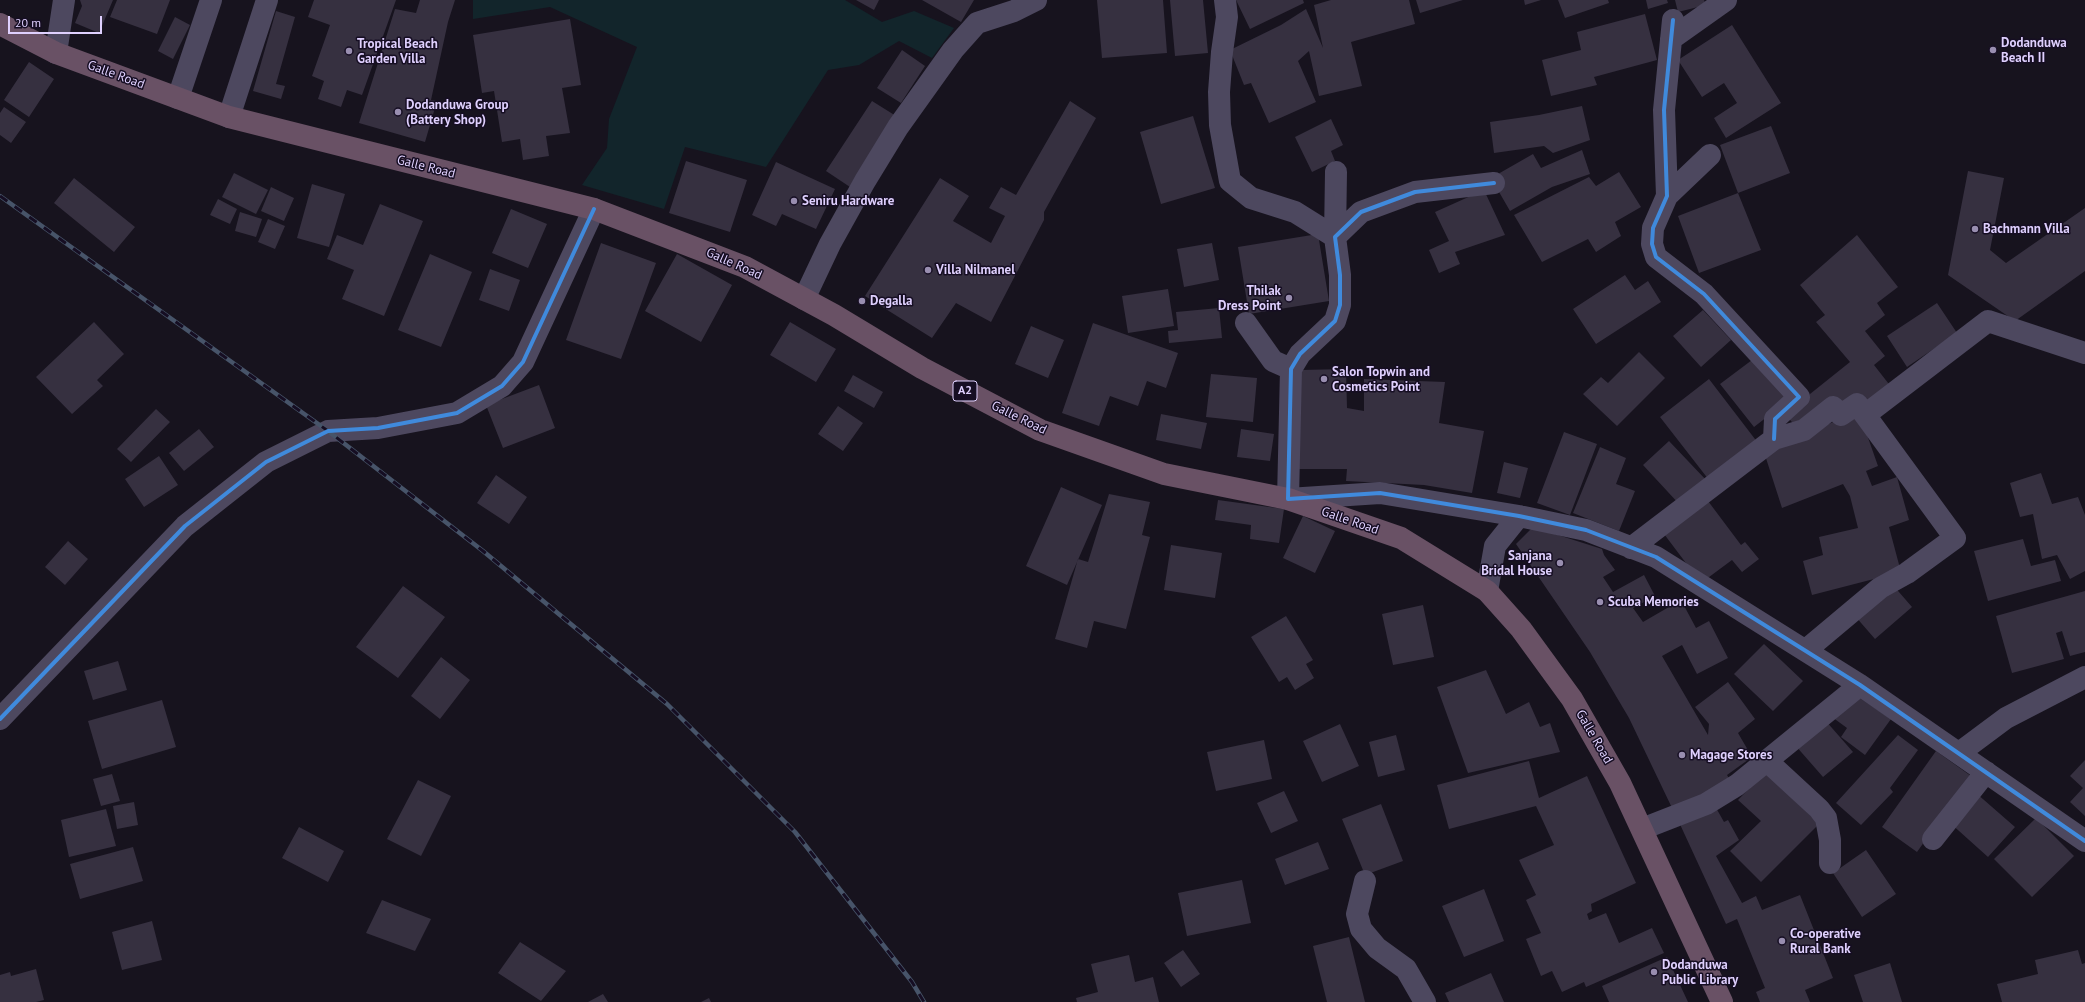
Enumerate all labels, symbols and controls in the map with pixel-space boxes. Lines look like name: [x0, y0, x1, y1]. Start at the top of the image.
scale bar: [10, 8, 104, 34]
text: 20 m: [15, 15, 41, 30]
place label: Dodanduwa Beach II: [2001, 35, 2067, 66]
place label: Tropical Beach Garden Villa: [357, 36, 438, 67]
marker: Dodanduwa Beach II: [1988, 45, 1998, 55]
marker: Tropical Beach Garden Villa: [344, 46, 354, 56]
street label: Galle Road: [85, 57, 147, 93]
place label: Dodanduwa Group (Battery Shop): [406, 97, 509, 128]
marker: Dodanduwa Group (Battery Shop): [393, 107, 403, 117]
street label: Galle Road: [395, 152, 457, 182]
place label: Seniru Hardware: [802, 193, 894, 209]
marker: Seniru Hardware: [789, 196, 799, 206]
place label: Bachmann Villa: [1983, 221, 2070, 237]
marker: Bachmann Villa: [1970, 224, 1980, 234]
street label: Galle Road: [704, 245, 764, 283]
place label: Villa Nilmanel: [936, 262, 1015, 278]
marker: Villa Nilmanel: [923, 265, 933, 275]
place label: Thilak Dress Point: [1218, 283, 1281, 314]
place label: Degalla: [870, 293, 912, 309]
marker: Thilak Dress Point: [1284, 293, 1294, 303]
marker: Degalla: [857, 296, 867, 306]
place label: Salon Topwin and Cosmetics Point: [1332, 364, 1430, 395]
marker: Salon Topwin and Cosmetics Point: [1319, 374, 1329, 384]
road number: A2: [953, 381, 977, 401]
street label: Galle Road: [989, 398, 1049, 438]
street label: Galle Road: [1319, 504, 1381, 538]
place label: Sanjana Bridal House: [1481, 548, 1552, 579]
marker: Sanjana Bridal House: [1555, 558, 1565, 568]
place label: Scuba Memories: [1608, 594, 1699, 610]
marker: Scuba Memories: [1595, 597, 1605, 607]
street label: Galle Road: [1572, 707, 1616, 767]
place label: Magage Stores: [1690, 747, 1772, 763]
marker: Magage Stores: [1677, 750, 1687, 760]
place label: Co-operative Rural Bank: [1790, 926, 1861, 957]
marker: Co-operative Rural Bank: [1777, 936, 1787, 946]
place label: Dodanduwa Public Library: [1662, 957, 1738, 988]
marker: Dodanduwa Public Library: [1649, 967, 1659, 977]

